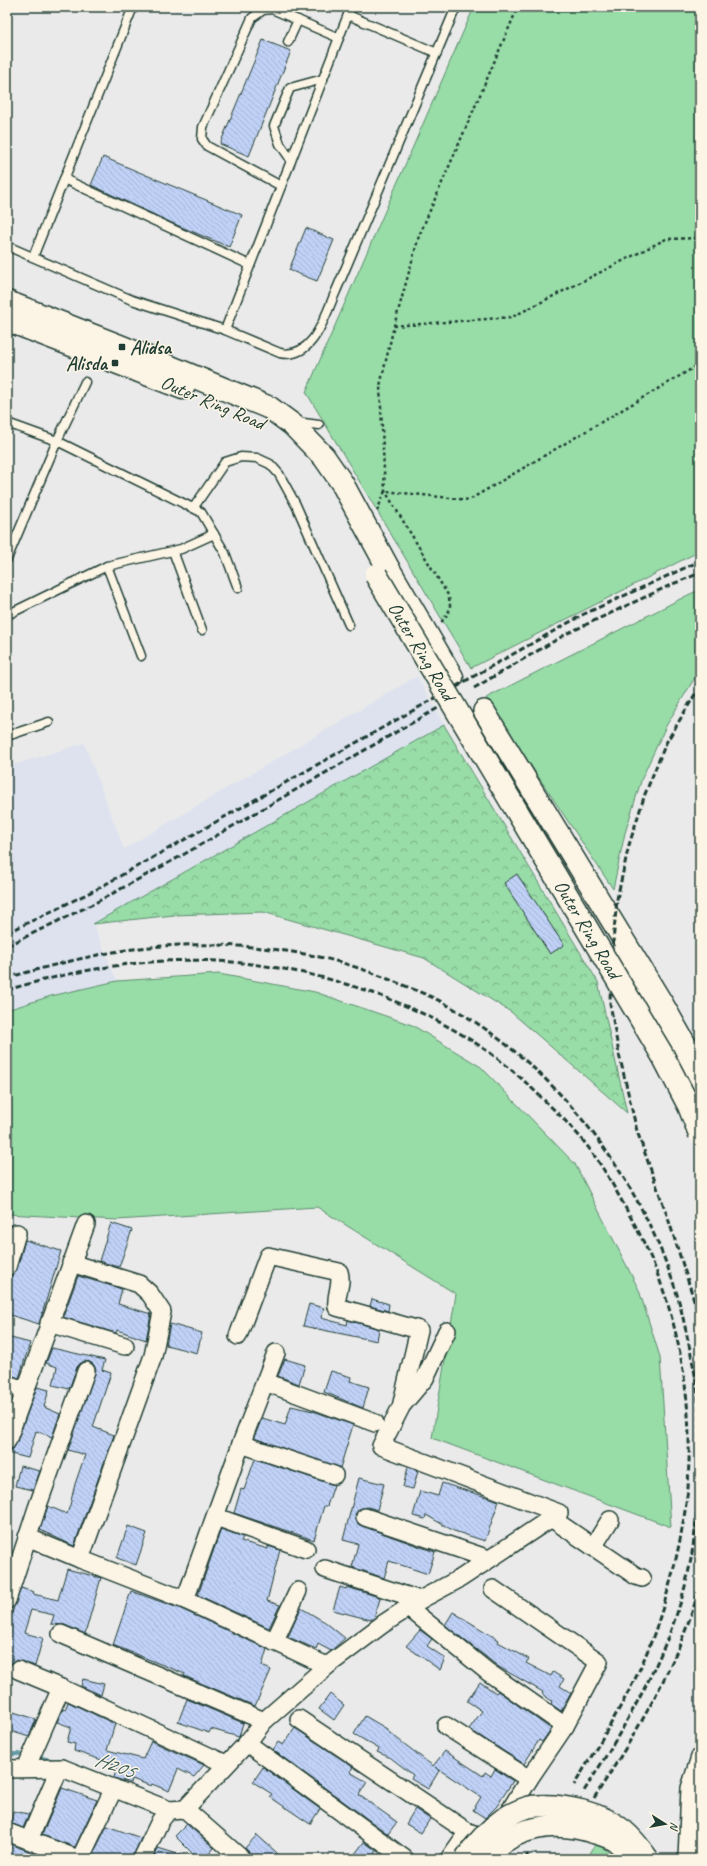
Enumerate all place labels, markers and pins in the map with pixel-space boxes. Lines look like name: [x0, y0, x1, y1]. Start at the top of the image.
place label: Alidsa: [130, 335, 173, 360]
marker: Alidsa: [117, 342, 127, 352]
place label: Alisda: [66, 351, 109, 376]
marker: Alisda: [110, 358, 120, 368]

